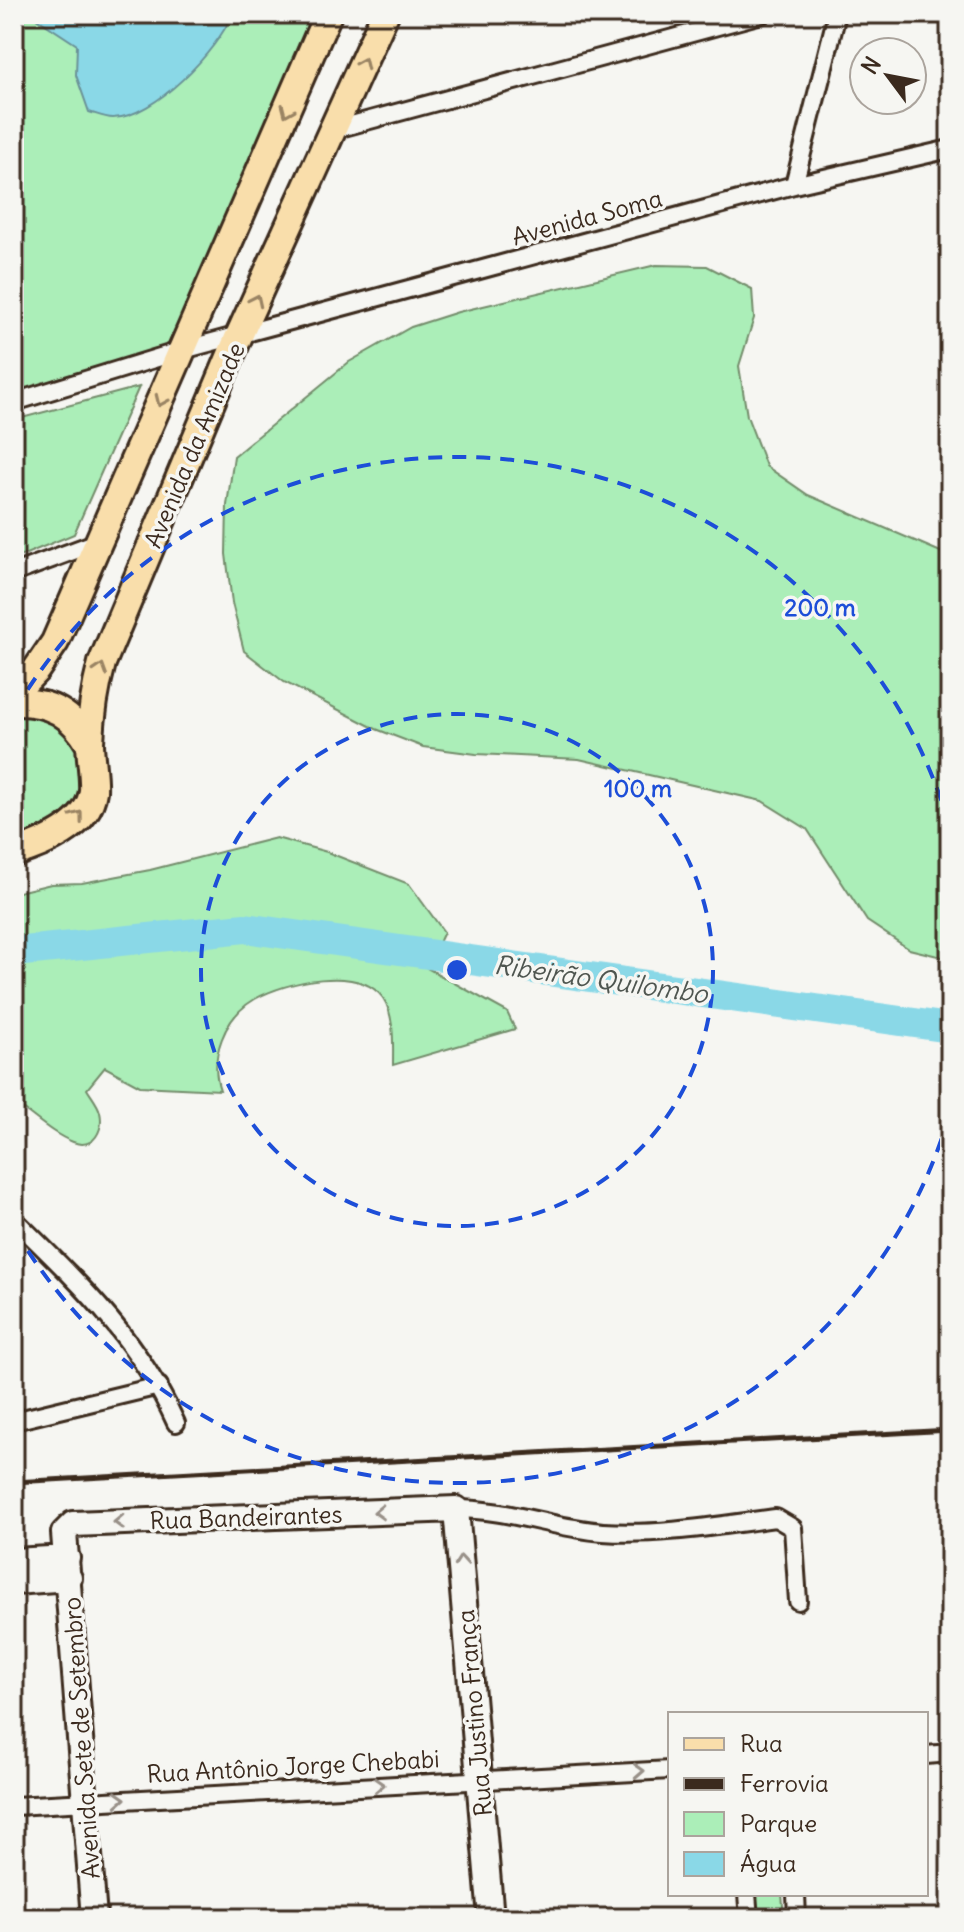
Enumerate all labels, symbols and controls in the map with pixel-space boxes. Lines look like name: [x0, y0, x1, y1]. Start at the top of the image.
north arrow: [848, 36, 928, 116]
text: N: [855, 52, 887, 79]
one-way arrow: [353, 57, 369, 71]
one-way arrow: [280, 103, 296, 118]
street label: Avenida Soma: [509, 183, 665, 251]
one-way arrow: [246, 294, 262, 308]
street label: Avenida da Amizade: [137, 338, 251, 552]
one-way arrow: [154, 393, 170, 407]
text: 200 m: [784, 592, 856, 622]
one-way arrow: [92, 662, 108, 676]
text: 100 m: [604, 773, 672, 803]
one-way arrow: [68, 810, 82, 825]
water label: Ribeirão Quilombo: [492, 948, 711, 1011]
centre of rings: [443, 956, 471, 984]
street label: Rua Bandeirantes: [149, 1499, 343, 1535]
one-way arrow: [372, 1503, 385, 1520]
one-way arrow: [112, 1513, 125, 1530]
one-way arrow: [453, 1554, 470, 1567]
street label: Avenida Sete de Setembro: [56, 1596, 106, 1880]
street label: Rua Justino França: [450, 1608, 498, 1818]
legend: [668, 1712, 928, 1896]
text: Rua: [740, 1728, 783, 1758]
street label: Rua Antônio Jorge Chebabi: [146, 1743, 440, 1789]
one-way arrow: [633, 1763, 646, 1780]
text: Ferrovia: [740, 1768, 829, 1798]
one-way arrow: [373, 1777, 386, 1794]
one-way arrow: [114, 1791, 127, 1808]
text: Parque: [740, 1808, 817, 1838]
text: Água: [740, 1848, 796, 1878]

